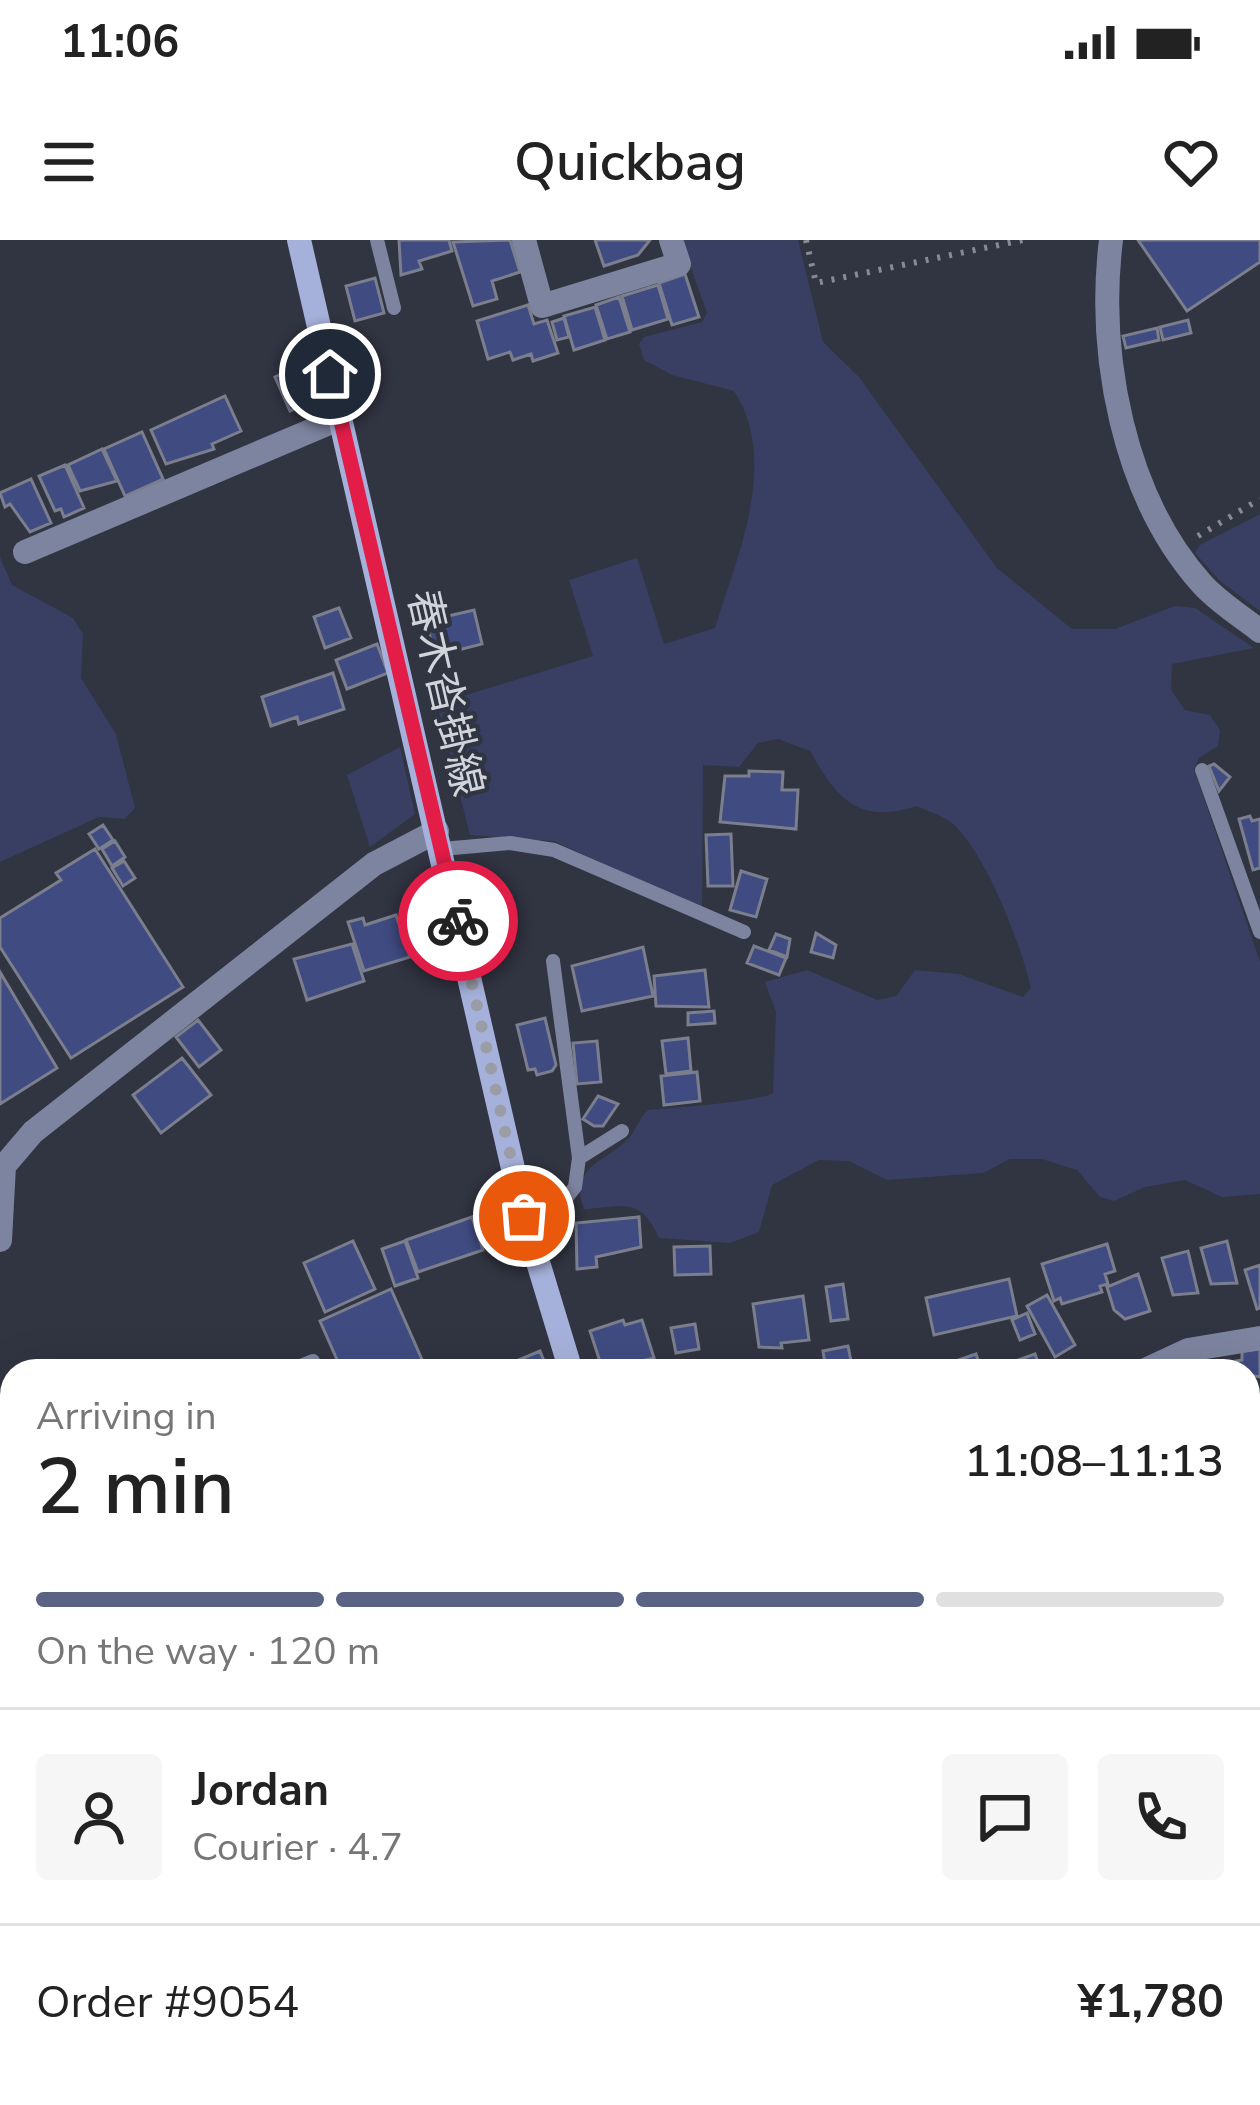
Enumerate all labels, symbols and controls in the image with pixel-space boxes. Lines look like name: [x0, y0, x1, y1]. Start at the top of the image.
text: 11:06: [60, 12, 179, 73]
text: Quickbag: [514, 125, 746, 199]
icon: menu: [36, 129, 102, 195]
icon: heart: [1158, 129, 1224, 195]
pin: [279, 323, 381, 425]
icon: home: [297, 341, 363, 407]
street label: 春木沓掛線: [394, 584, 496, 802]
courier: [398, 861, 518, 981]
icon: bike: [425, 888, 491, 954]
pin: [473, 1165, 575, 1267]
icon: bag: [491, 1183, 557, 1249]
text: Arriving in: [36, 1390, 217, 1443]
text: 11:08–11:13: [964, 1431, 1224, 1492]
text: 2 min: [36, 1434, 235, 1541]
text: On the way · 120 m: [36, 1625, 380, 1678]
button: person: [36, 1754, 162, 1880]
button: chat: [942, 1754, 1068, 1880]
button: phone: [1098, 1754, 1224, 1880]
text: Jordan: [192, 1760, 329, 1821]
text: Courier · 4.7: [192, 1821, 403, 1874]
text: Order #9054: [36, 1972, 299, 2033]
text: ¥1,780: [1078, 1972, 1224, 2033]

